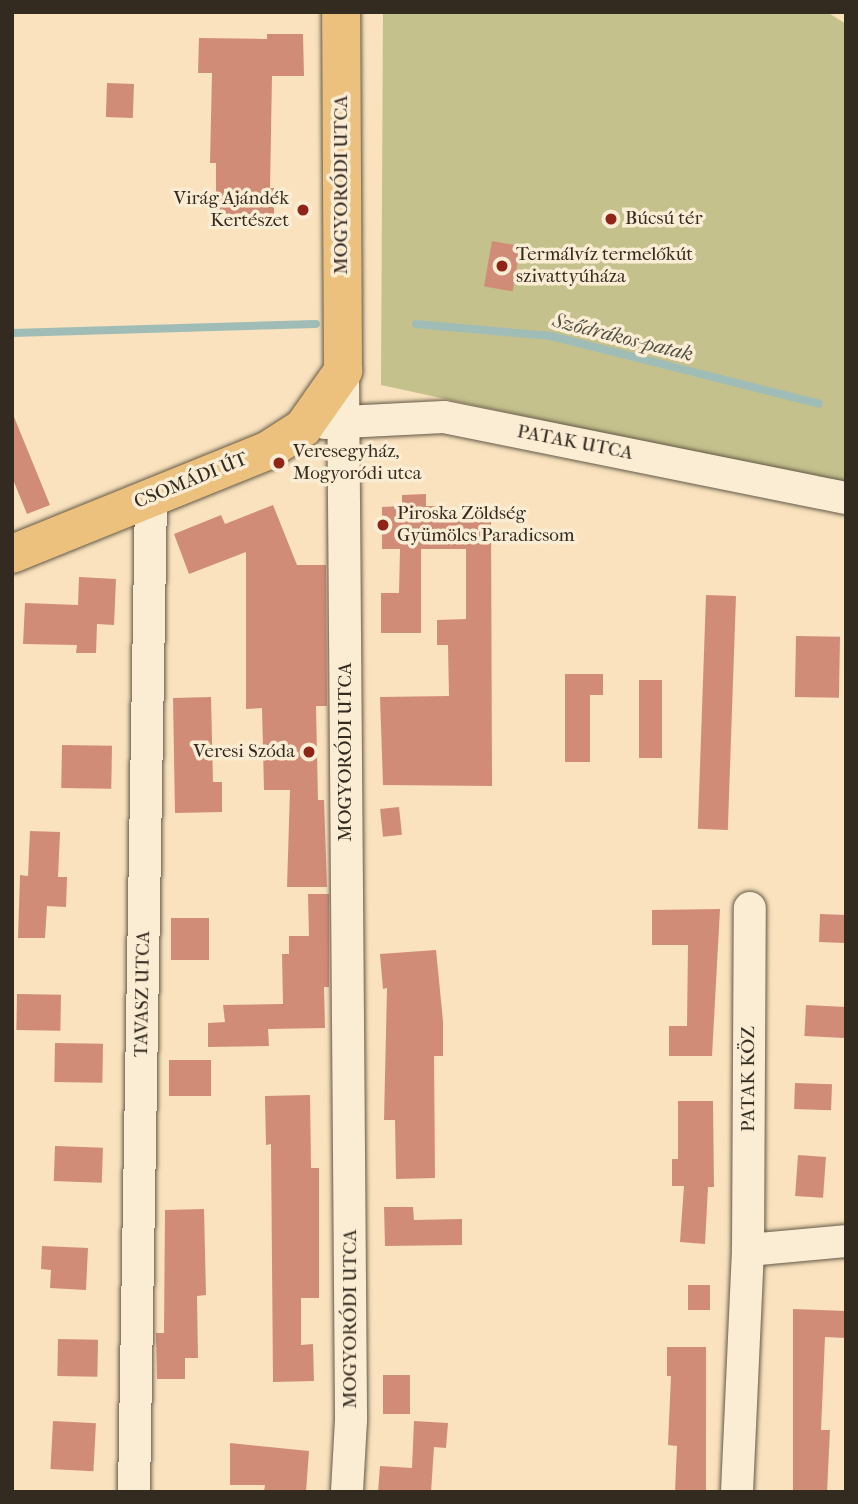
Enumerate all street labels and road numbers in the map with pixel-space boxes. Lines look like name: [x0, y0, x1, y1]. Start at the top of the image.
street label: MOGYORÓDI UTCA: [331, 95, 353, 275]
street label: PATAK UTCA: [515, 421, 635, 465]
street label: CSOMÁDI ÚT: [131, 448, 251, 514]
street label: MOGYORÓDI UTCA: [335, 662, 357, 842]
street label: TAVASZ UTCA: [130, 931, 156, 1057]
street label: PATAK KÖZ: [738, 1026, 760, 1132]
street label: MOGYORÓDI UTCA: [340, 1229, 362, 1409]

